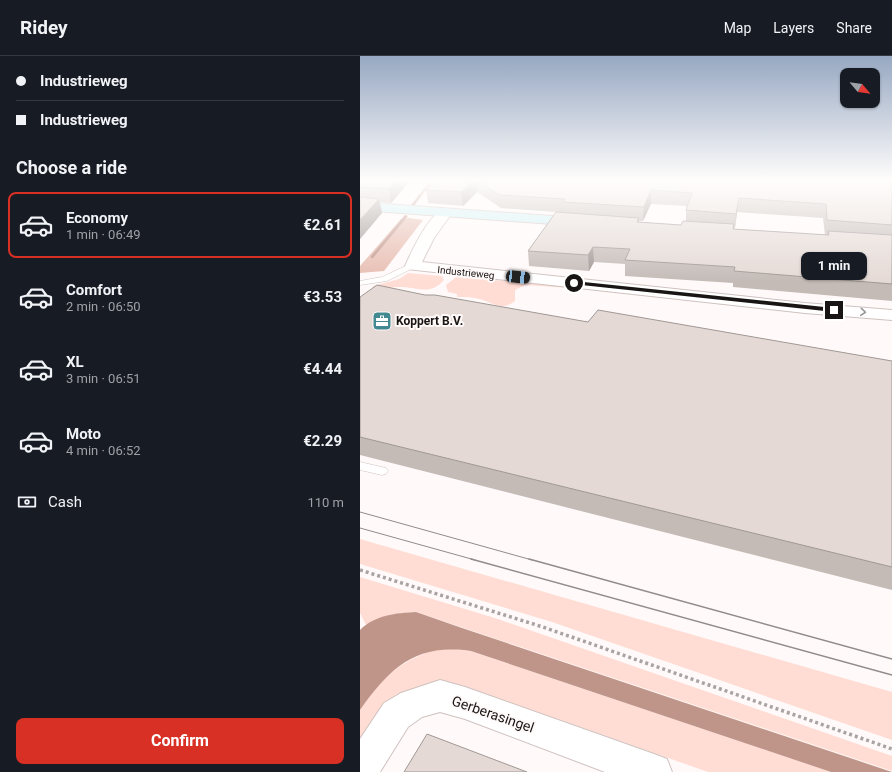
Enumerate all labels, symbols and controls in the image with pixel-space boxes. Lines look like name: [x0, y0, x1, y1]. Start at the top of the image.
text: Ridey: [20, 16, 68, 39]
text: Map: [724, 20, 751, 36]
text: Layers: [773, 20, 814, 36]
text: Share: [836, 20, 872, 36]
north arrow: [840, 68, 880, 108]
map controls: [840, 68, 880, 108]
text: Industrieweg: [40, 72, 128, 90]
text: Industrieweg: [40, 111, 128, 129]
text: Choose a ride: [16, 157, 127, 178]
icon: car: [18, 207, 54, 243]
text: Economy: [66, 209, 128, 227]
text: €2.61: [303, 216, 342, 234]
text: 1 min · 06:49: [66, 227, 141, 242]
callout: 1 min: [801, 252, 867, 280]
text: 1 min: [818, 258, 850, 273]
street label: Industrieweg: [437, 264, 495, 281]
car: [505, 270, 531, 284]
route start: [565, 274, 583, 292]
icon: car: [18, 279, 54, 315]
text: Comfort: [66, 281, 122, 299]
text: €3.53: [303, 288, 342, 306]
text: 2 min · 06:50: [66, 299, 141, 314]
route end: [825, 301, 843, 319]
one-way arrow: [860, 308, 866, 317]
office icon: Koppert B.V.: [371, 310, 393, 332]
place label: Koppert B.V.: [396, 314, 463, 328]
icon: car: [18, 351, 54, 387]
text: XL: [66, 353, 84, 371]
text: €4.44: [303, 360, 342, 378]
text: 3 min · 06:51: [66, 371, 141, 386]
icon: car: [18, 423, 54, 459]
text: Moto: [66, 425, 101, 443]
text: €2.29: [303, 432, 342, 450]
text: 4 min · 06:52: [66, 443, 141, 458]
icon: cash: [16, 491, 38, 513]
text: Cash: [48, 493, 82, 511]
text: 110 m: [307, 495, 344, 510]
street label: Gerberasingel: [450, 692, 536, 736]
button: Confirm: [16, 718, 344, 764]

